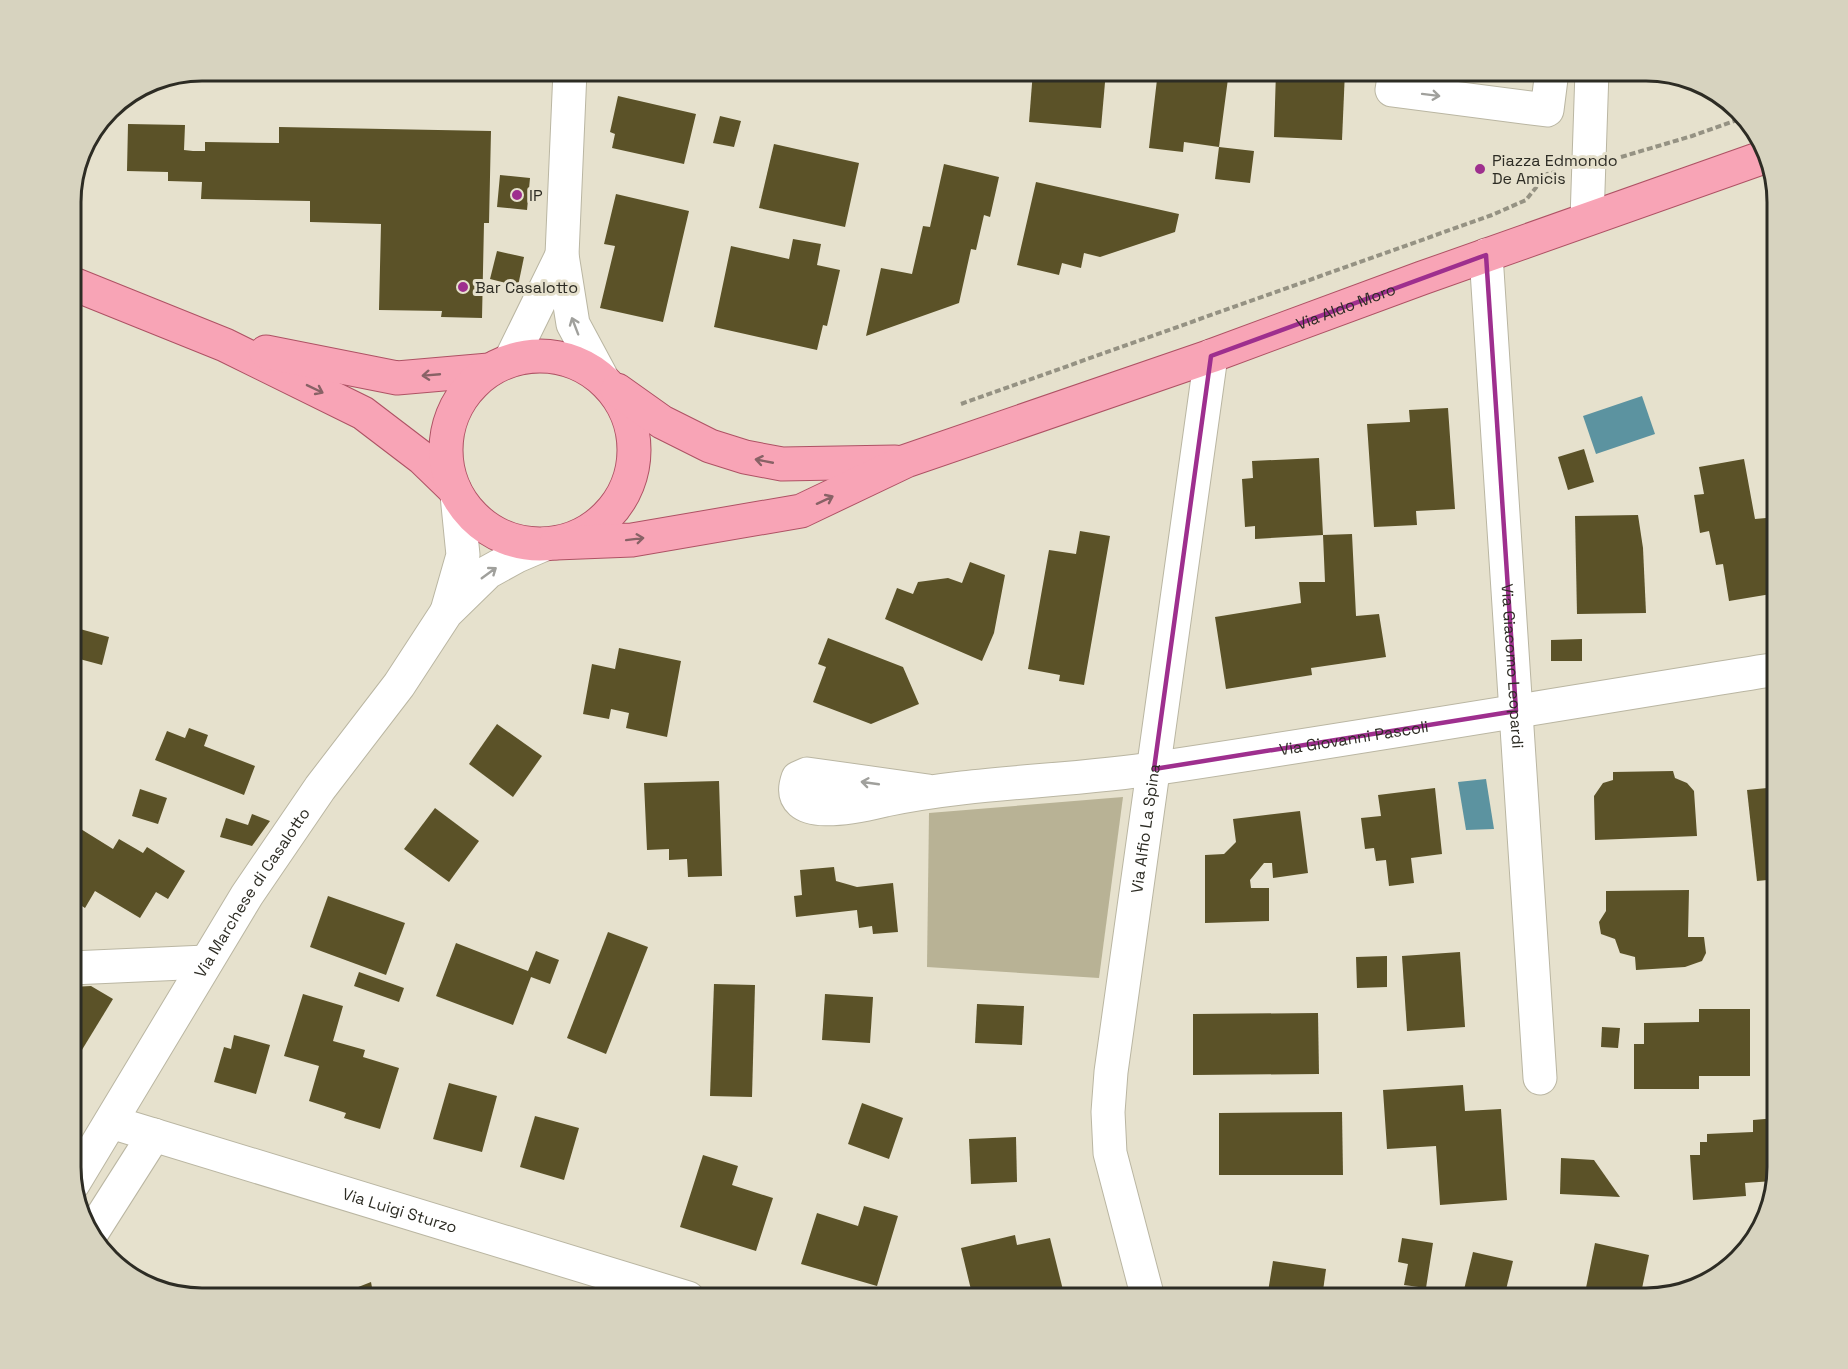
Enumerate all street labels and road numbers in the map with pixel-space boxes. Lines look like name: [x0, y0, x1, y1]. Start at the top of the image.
street label: Via Aldo Moro: [1293, 278, 1398, 334]
street label: Via Giacomo Leopardi: [1497, 583, 1529, 749]
street label: Via Giovanni Pascoli: [1278, 715, 1430, 760]
street label: Via Alfio La Spina: [1126, 762, 1164, 895]
street label: Via Marchese di Casalotto: [189, 803, 314, 981]
street label: Via Luigi Sturzo: [340, 1183, 460, 1237]

